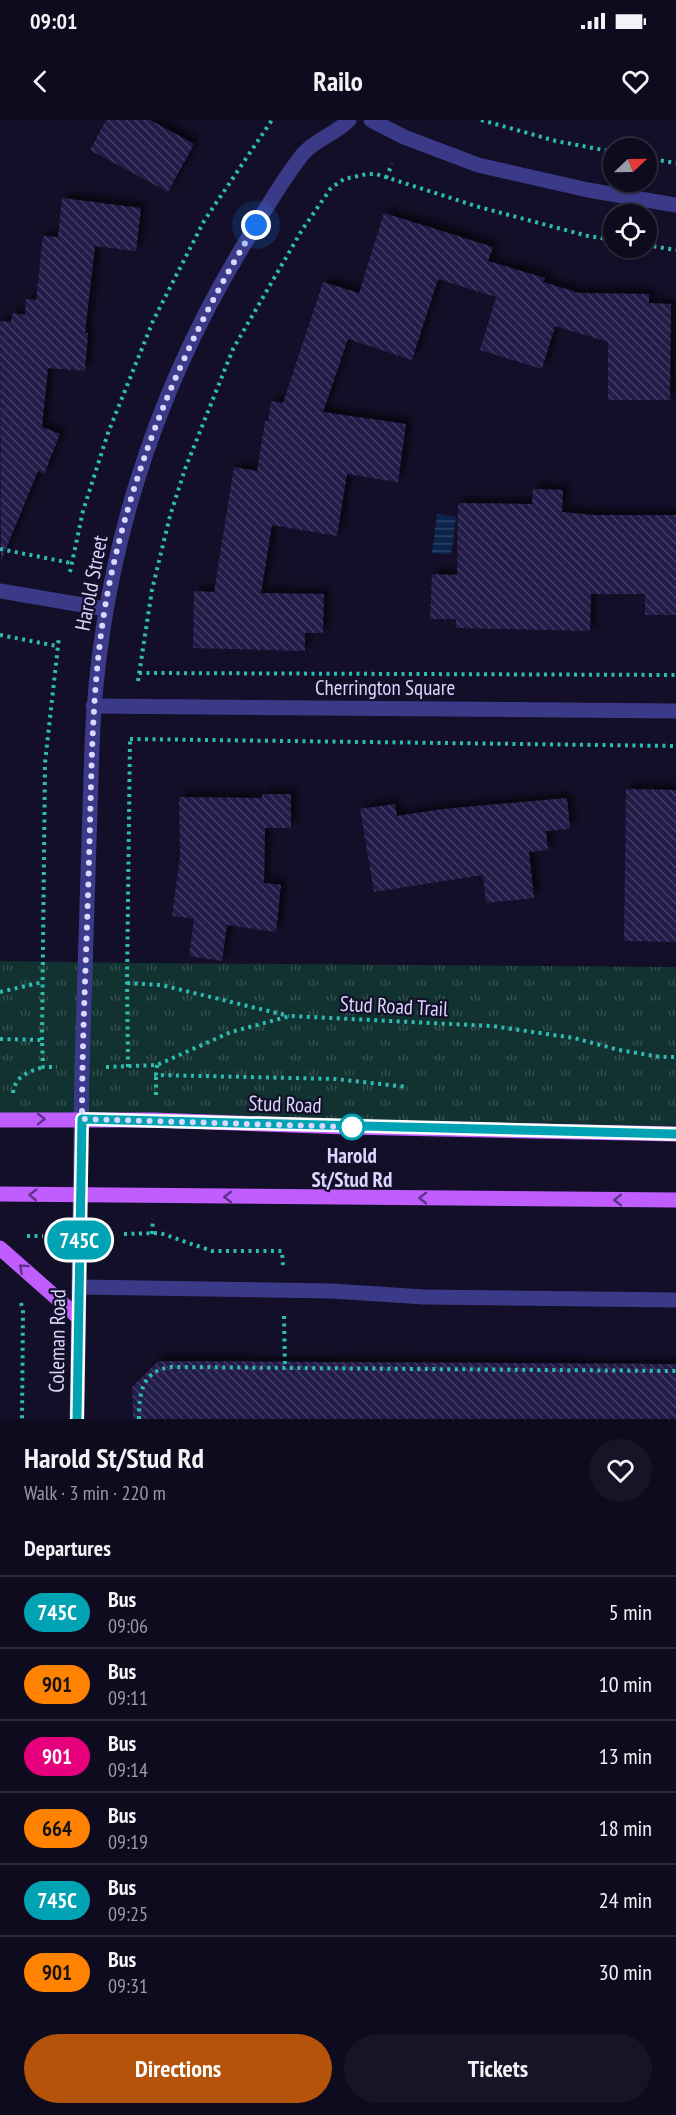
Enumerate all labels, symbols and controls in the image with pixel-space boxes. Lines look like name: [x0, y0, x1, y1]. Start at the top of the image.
text: 09:01: [30, 7, 78, 35]
text: Railo: [313, 64, 363, 98]
icon: back: [24, 65, 57, 98]
icon: heart: [619, 65, 652, 98]
north arrow: [603, 138, 657, 192]
map controls: [603, 138, 657, 258]
button: locate: [603, 204, 657, 258]
your location: [241, 210, 271, 240]
street label: Harold Street: [69, 533, 113, 633]
street label: Cherrington Square: [315, 674, 455, 701]
street label: Stud Road Trail: [339, 990, 449, 1022]
street label: Stud Road: [248, 1089, 322, 1119]
one-way arrow: [36, 1113, 45, 1125]
marker: Harold St/Stud Rd: [339, 1114, 365, 1140]
place label: Harold St/Stud Rd: [312, 1142, 392, 1193]
one-way arrow: [28, 1188, 37, 1201]
one-way arrow: [223, 1191, 232, 1203]
one-way arrow: [418, 1192, 427, 1204]
one-way arrow: [613, 1194, 622, 1206]
line badge: 745C: [37, 1220, 121, 1260]
text: 745C: [59, 1227, 99, 1254]
one-way arrow: [20, 1264, 30, 1275]
street label: Coleman Road: [43, 1289, 71, 1393]
text: Harold St/Stud Rd: [24, 1439, 204, 1476]
button: heart: [589, 1439, 652, 1502]
text: Walk · 3 min · 220 m: [24, 1480, 166, 1506]
text: Departures: [24, 1534, 111, 1562]
text: Bus: [108, 1585, 136, 1613]
text: 5 min: [609, 1598, 652, 1626]
text: 745C: [37, 1599, 77, 1626]
text: 09:06: [108, 1613, 148, 1639]
text: Bus: [108, 1657, 136, 1685]
text: 10 min: [599, 1670, 652, 1698]
text: 901: [42, 1671, 72, 1698]
text: 09:11: [108, 1685, 148, 1711]
text: Bus: [108, 1729, 136, 1757]
text: 13 min: [599, 1742, 652, 1770]
text: 901: [42, 1743, 72, 1770]
text: 09:14: [108, 1757, 148, 1783]
text: Bus: [108, 1801, 136, 1829]
text: 18 min: [599, 1814, 652, 1842]
text: 664: [42, 1815, 72, 1842]
text: 09:19: [108, 1829, 148, 1855]
text: Bus: [108, 1873, 136, 1901]
text: 24 min: [599, 1886, 652, 1914]
text: 745C: [37, 1887, 77, 1914]
text: 09:25: [108, 1901, 148, 1927]
text: Bus: [108, 1945, 136, 1973]
text: 30 min: [599, 1958, 652, 1986]
text: 901: [42, 1959, 72, 1986]
text: 09:31: [108, 1973, 148, 1999]
button: Directions: [24, 2034, 332, 2103]
button: Tickets: [344, 2034, 652, 2103]

